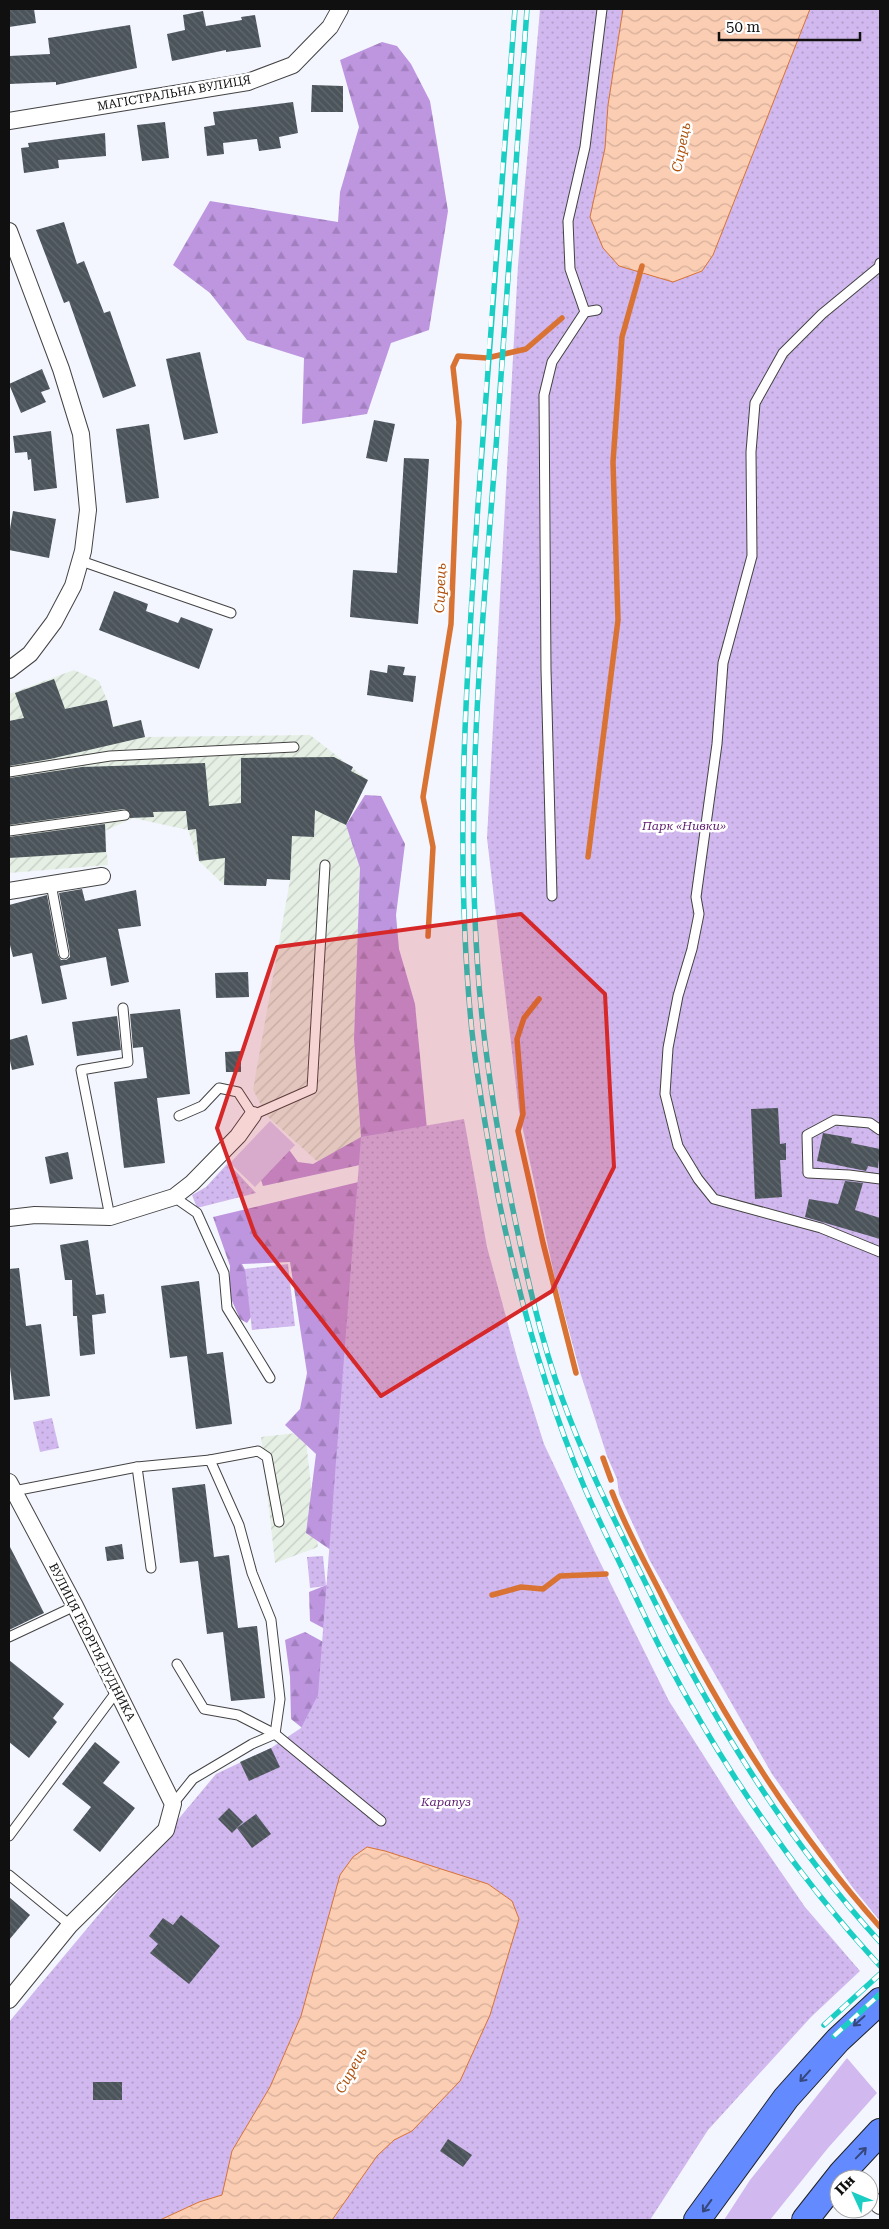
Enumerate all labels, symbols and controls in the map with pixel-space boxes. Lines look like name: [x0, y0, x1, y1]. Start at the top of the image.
scale bar: [719, 10, 860, 42]
text: 50 m: [726, 18, 761, 36]
street label: МАГІСТРАЛЬНА ВУЛИЦЯ: [96, 73, 252, 113]
water label: Сирець: [668, 121, 694, 173]
water label: Сирець: [431, 563, 449, 613]
park label: Парк «Нивки»: [641, 819, 726, 833]
street label: ВУЛИЦЯ ГЕОРГІЯ ДУДНИКА: [46, 1561, 138, 1724]
park label: Карапуз: [420, 1795, 471, 1809]
one-way arrow: [852, 2015, 865, 2026]
water label: Сирець: [332, 2044, 370, 2096]
one-way arrow: [799, 2070, 811, 2083]
one-way arrow: [855, 2146, 867, 2159]
north arrow: [829, 2169, 879, 2219]
text: Пн: [832, 2171, 858, 2198]
one-way arrow: [702, 2199, 712, 2213]

